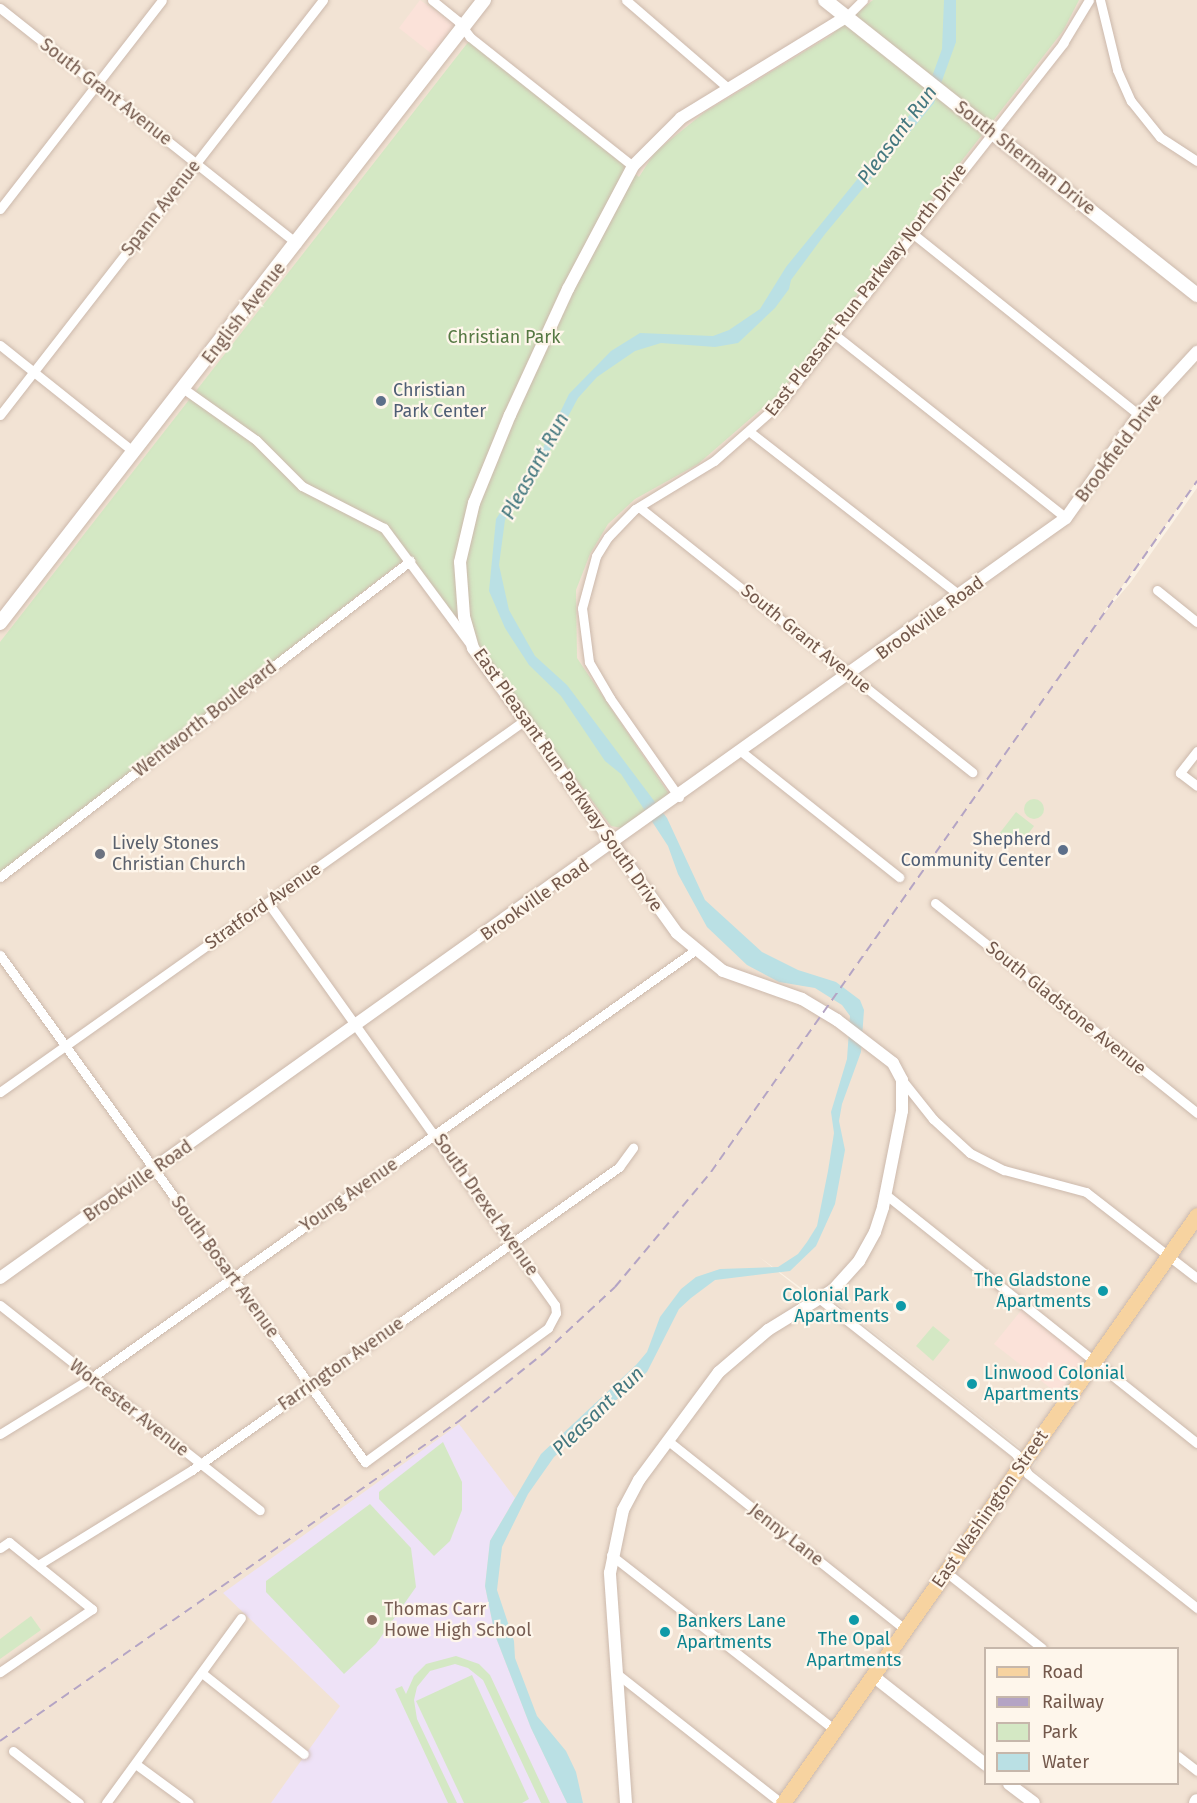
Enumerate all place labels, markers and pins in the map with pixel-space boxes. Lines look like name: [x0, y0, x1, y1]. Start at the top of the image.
place label: Christian Park Center: [393, 380, 486, 422]
marker: Christian Park Center: [374, 394, 388, 408]
place label: Shepherd Community Center: [901, 829, 1051, 872]
place label: Lively Stones Christian Church: [112, 833, 246, 876]
marker: Shepherd Community Center: [1056, 843, 1070, 857]
marker: Lively Stones Christian Church: [93, 847, 107, 861]
place label: The Gladstone Apartments: [974, 1270, 1091, 1312]
marker: The Gladstone Apartments: [1096, 1284, 1110, 1298]
place label: Colonial Park Apartments: [782, 1285, 889, 1328]
marker: Colonial Park Apartments: [894, 1299, 908, 1313]
place label: Linwood Colonial Apartments: [984, 1363, 1124, 1406]
marker: Linwood Colonial Apartments: [965, 1377, 979, 1391]
place label: Thomas Carr Howe High School: [384, 1599, 531, 1642]
place label: Bankers Lane Apartments: [677, 1611, 786, 1654]
marker: Thomas Carr Howe High School: [365, 1613, 379, 1627]
marker: The Opal Apartments: [847, 1613, 861, 1627]
marker: Bankers Lane Apartments: [658, 1625, 672, 1639]
place label: The Opal Apartments: [807, 1629, 901, 1672]

